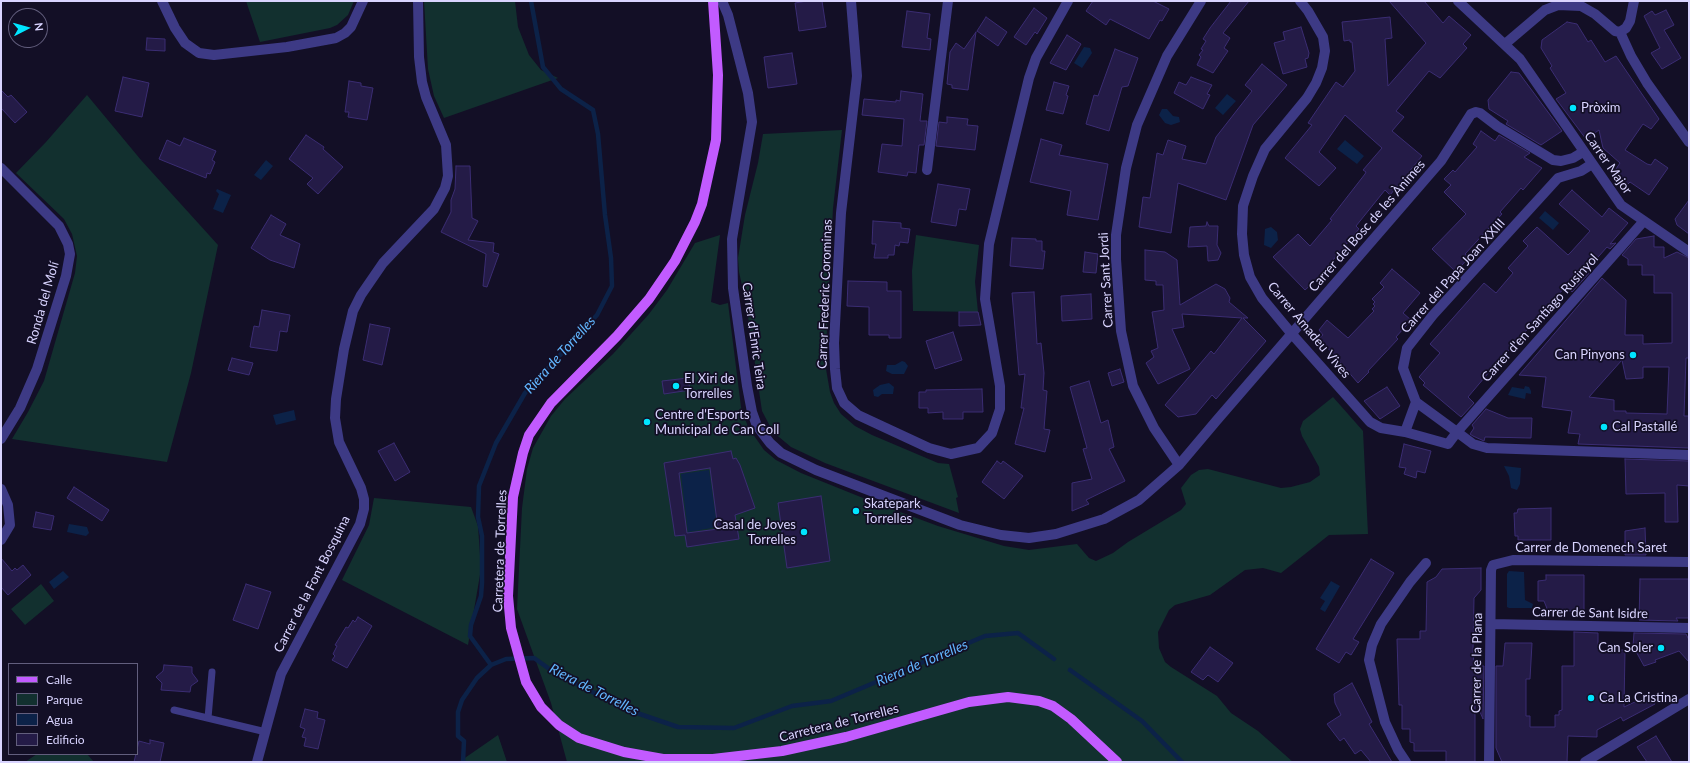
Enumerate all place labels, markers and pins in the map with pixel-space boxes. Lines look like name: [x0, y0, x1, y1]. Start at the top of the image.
place label: Pròxim: [1581, 100, 1621, 116]
marker: Pròxim: [1568, 103, 1578, 113]
place label: Can Pinyons: [1555, 347, 1625, 363]
marker: Can Pinyons: [1628, 350, 1638, 360]
place label: El Xiri de Torrelles: [684, 371, 735, 402]
marker: El Xiri de Torrelles: [671, 381, 681, 391]
place label: Centre d'Esports Municipal de Can Coll: [655, 407, 779, 438]
marker: Centre d'Esports Municipal de Can Coll: [642, 417, 652, 427]
place label: Cal Pastallé: [1612, 419, 1677, 435]
marker: Cal Pastallé: [1599, 422, 1609, 432]
place label: Skatepark Torrelles: [864, 496, 920, 527]
marker: Skatepark Torrelles: [851, 506, 861, 516]
place label: Casal de Joves Torrelles: [713, 517, 796, 548]
marker: Casal de Joves Torrelles: [799, 527, 809, 537]
place label: Can Soler: [1598, 640, 1653, 656]
marker: Can Soler: [1656, 643, 1666, 653]
place label: Ca La Cristina: [1599, 690, 1678, 706]
marker: Ca La Cristina: [1586, 693, 1596, 703]

